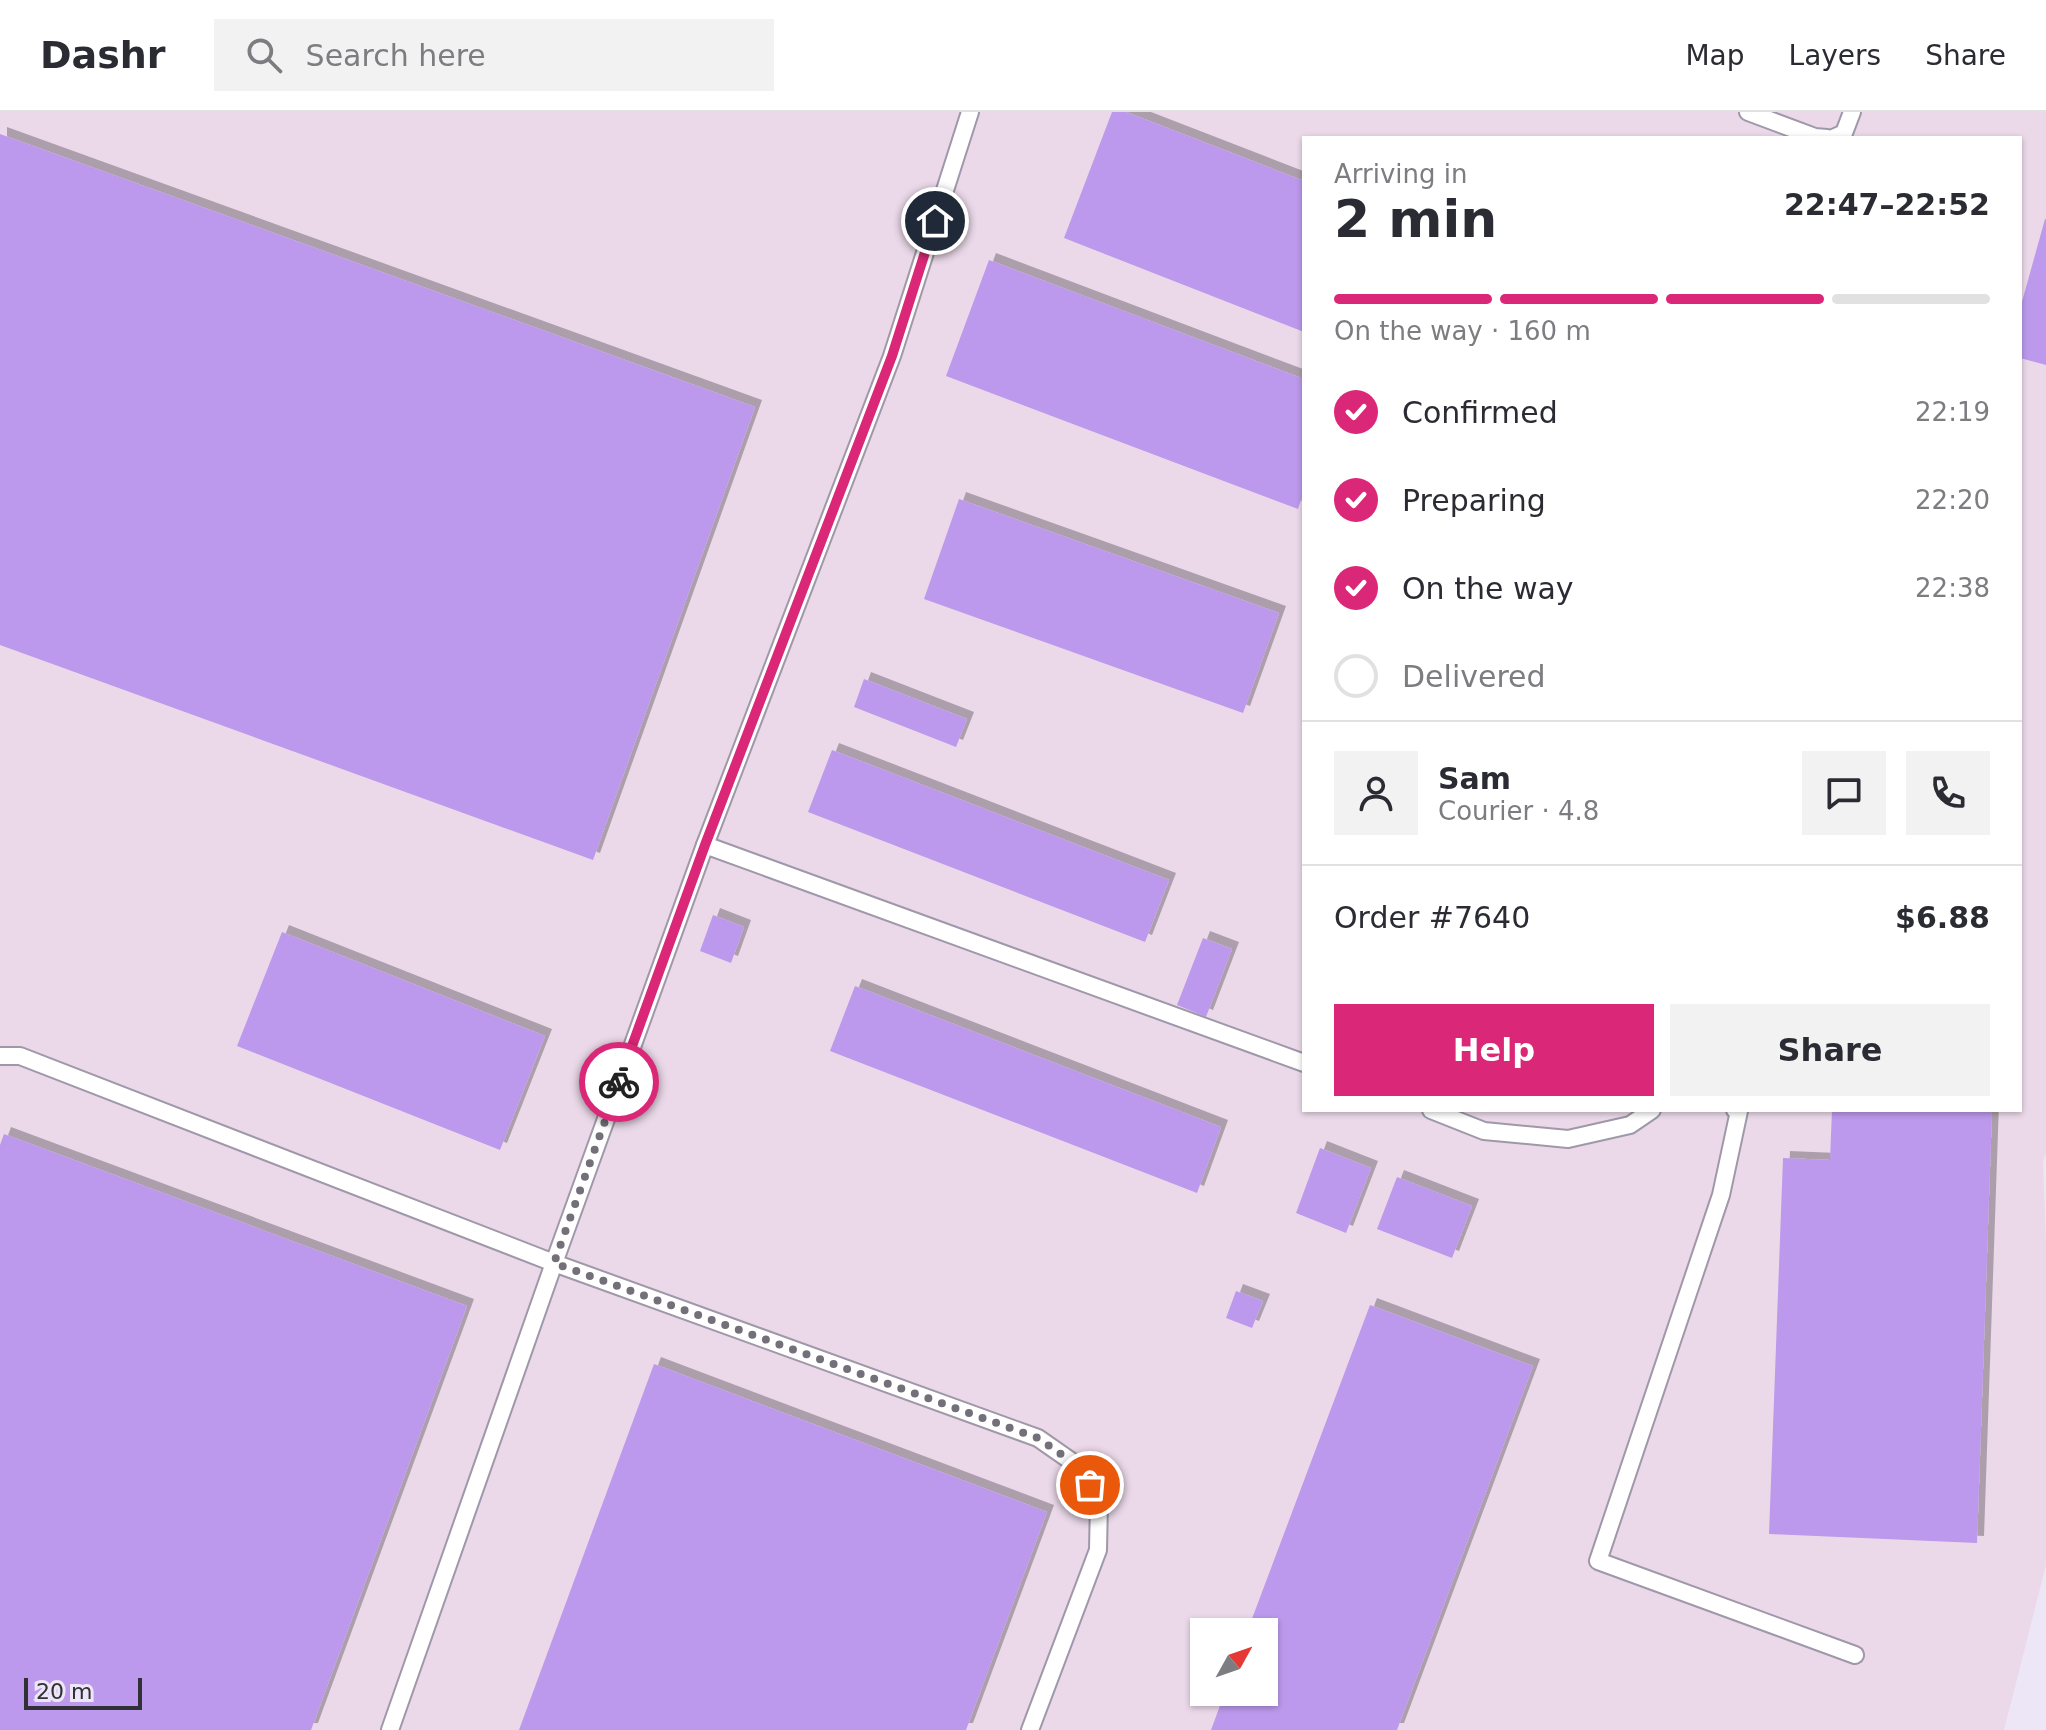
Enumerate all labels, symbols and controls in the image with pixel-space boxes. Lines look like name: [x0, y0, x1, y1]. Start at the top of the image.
search box: [214, 19, 774, 91]
text: Dashr: [40, 33, 166, 77]
icon: search: [242, 33, 286, 77]
text: Search here: [306, 38, 486, 73]
text: Map: [1685, 39, 1745, 72]
text: Layers: [1789, 39, 1881, 72]
text: Share: [1925, 39, 2006, 72]
text: Arriving in: [1334, 159, 1468, 189]
pin: [901, 187, 969, 255]
text: 22:47–22:52: [1784, 187, 1990, 222]
text: 2 min: [1334, 189, 1497, 249]
icon: home: [913, 199, 957, 243]
text: On the way · 160 m: [1334, 316, 1591, 346]
icon: check: [1334, 390, 1378, 434]
text: Confirmed: [1402, 395, 1558, 430]
text: 22:19: [1915, 397, 1990, 427]
icon: check: [1334, 478, 1378, 522]
text: Preparing: [1402, 483, 1546, 518]
text: 22:20: [1915, 485, 1990, 515]
icon: check: [1334, 566, 1378, 610]
text: On the way: [1402, 571, 1574, 606]
text: 22:38: [1915, 573, 1990, 603]
text: Delivered: [1402, 659, 1546, 694]
button: person: [1334, 751, 1418, 835]
button: chat: [1802, 751, 1886, 835]
button: phone: [1906, 751, 1990, 835]
text: Sam: [1438, 761, 1511, 796]
text: Courier · 4.8: [1438, 796, 1599, 826]
text: Order #7640: [1334, 900, 1530, 935]
text: $6.88: [1895, 900, 1990, 935]
button: Help: [1334, 1004, 1654, 1096]
button: Share: [1670, 1004, 1990, 1096]
courier: [579, 1042, 659, 1122]
icon: bike: [597, 1060, 641, 1104]
pin: [1056, 1451, 1124, 1519]
icon: bag: [1068, 1463, 1112, 1507]
north arrow: [1190, 1618, 1278, 1706]
map controls: [1190, 1618, 1278, 1706]
scale bar: [24, 1674, 142, 1710]
text: 20 m: [36, 1679, 92, 1704]

